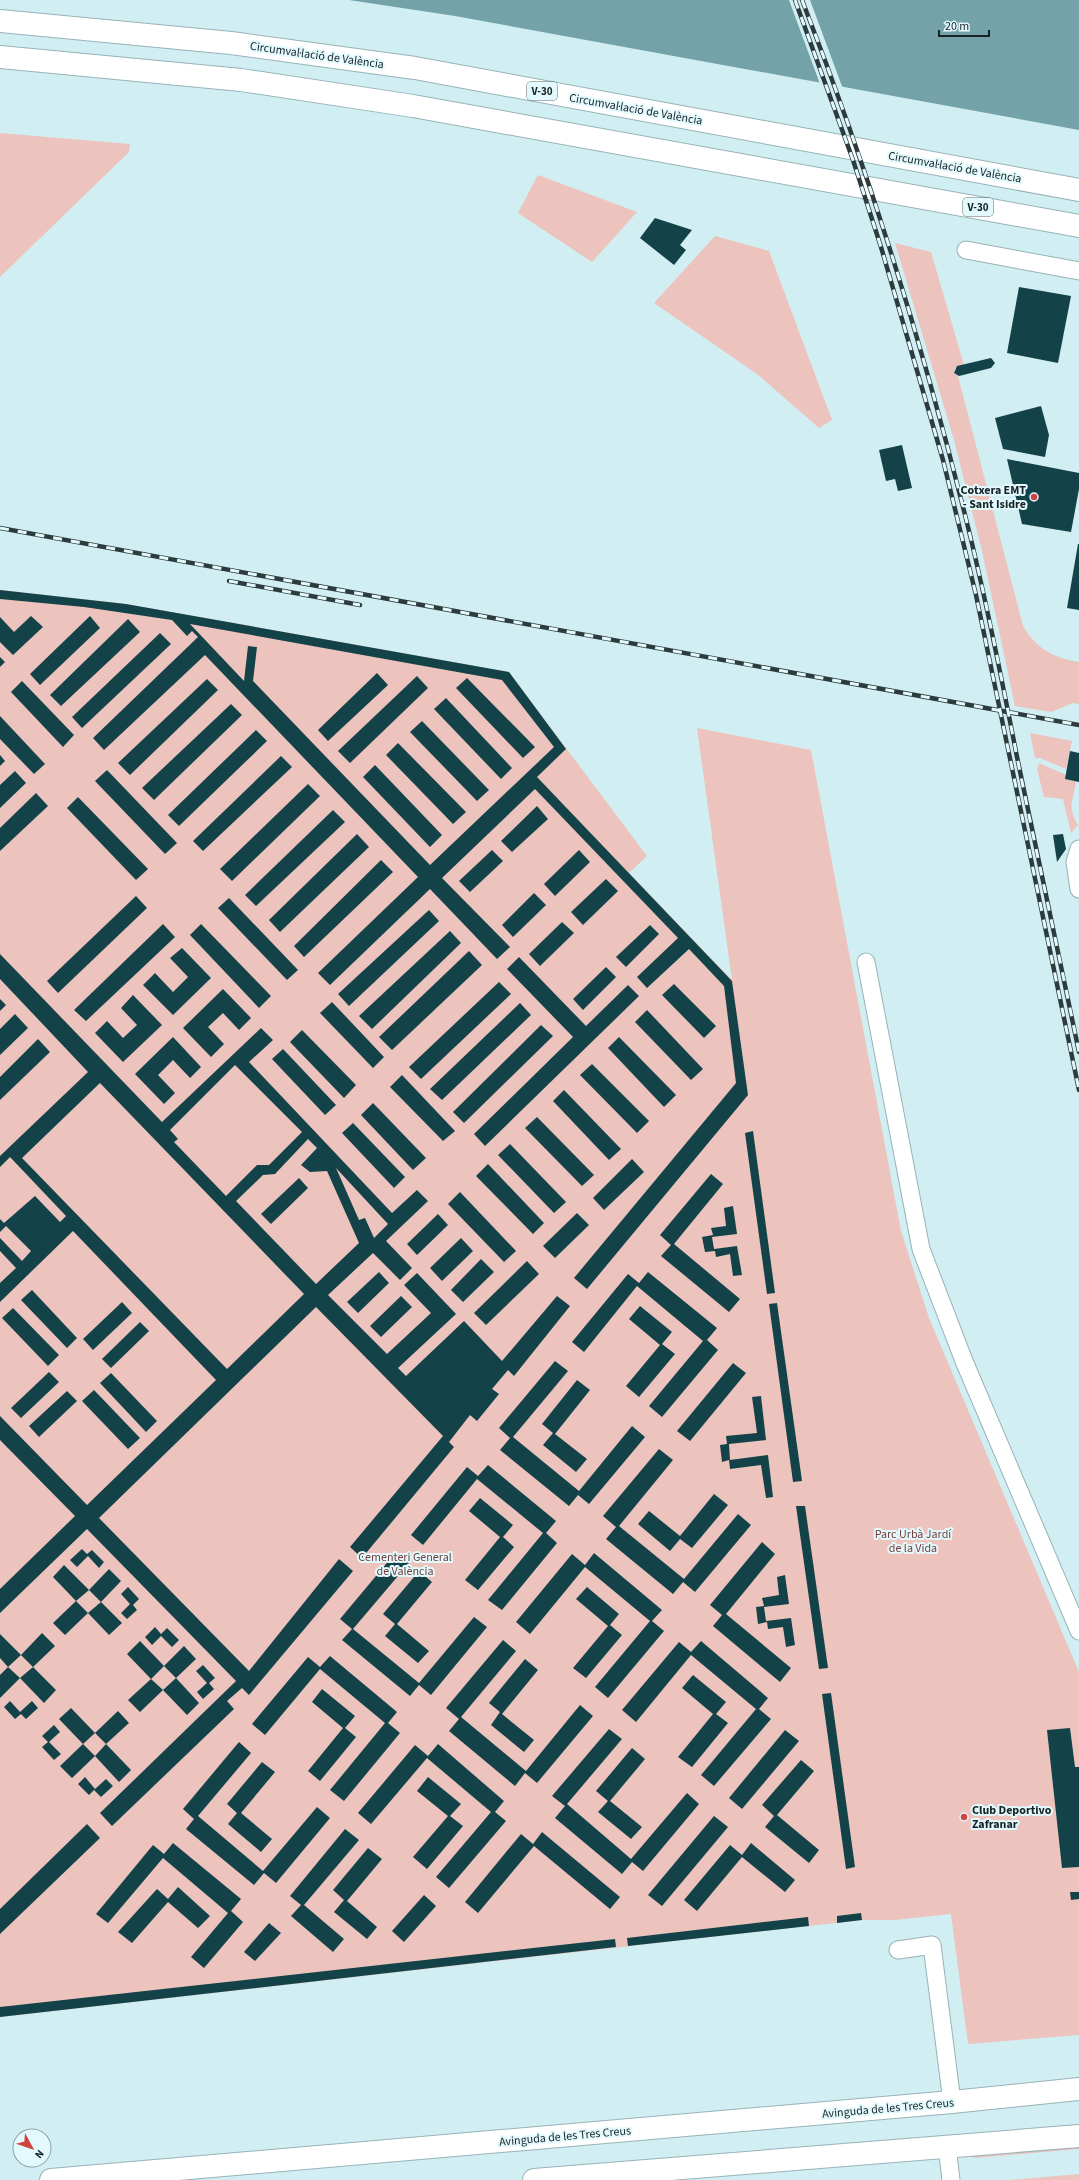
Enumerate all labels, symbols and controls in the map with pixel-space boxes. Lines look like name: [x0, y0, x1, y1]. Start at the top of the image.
scale bar: [939, 12, 989, 38]
text: 20 m: [945, 18, 969, 35]
street label: Circumval·lació de València: [249, 38, 385, 73]
road number: V-30: [527, 82, 557, 100]
street label: Circumval·lació de València: [568, 89, 704, 130]
street label: Circumval·lació de València: [887, 147, 1023, 188]
road number: V-30: [963, 198, 993, 216]
place label: Cotxera EMT - Sant Isidre: [961, 482, 1026, 513]
marker: Cotxera EMT - Sant Isidre: [1029, 492, 1039, 502]
park label: Parc Urbà Jardí de la Vida: [875, 1526, 952, 1557]
park label: Cementeri General de València: [358, 1549, 452, 1580]
place label: Club Deportivo Zafranar: [972, 1802, 1052, 1833]
marker: Club Deportivo Zafranar: [959, 1812, 969, 1822]
street label: Avinguda de les Tres Creus: [821, 2094, 955, 2123]
street label: Avinguda de les Tres Creus: [498, 2122, 632, 2151]
north arrow: [12, 2128, 52, 2168]
text: N: [31, 2146, 47, 2162]

